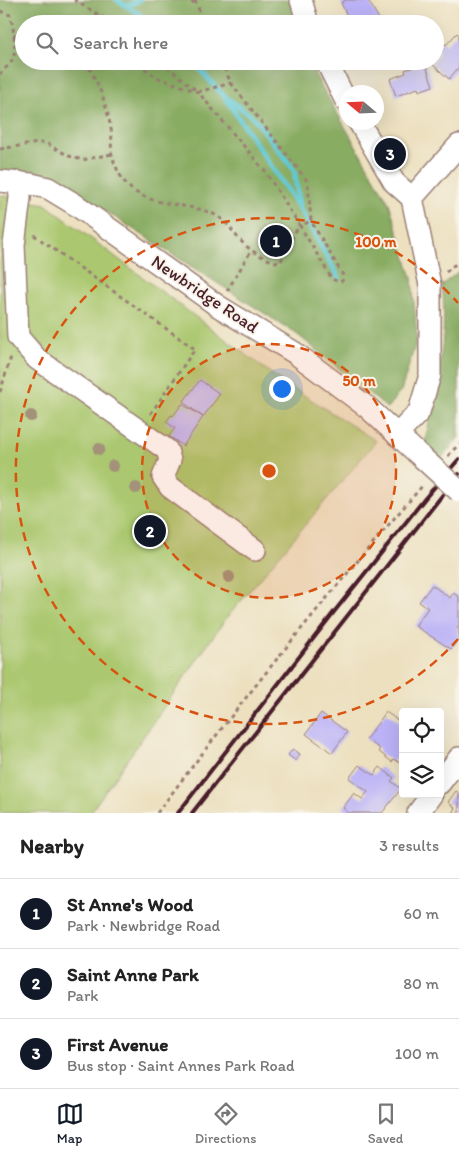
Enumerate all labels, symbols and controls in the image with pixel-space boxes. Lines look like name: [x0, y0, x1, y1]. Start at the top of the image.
search box: [15, 15, 444, 70]
icon: search: [33, 29, 61, 57]
text: Search here: [73, 31, 168, 54]
north arrow: [339, 85, 384, 130]
pin: 3: [374, 135, 406, 173]
pin: 1: [260, 222, 292, 260]
text: 100 m: [355, 233, 397, 251]
street label: Newbridge Road: [147, 250, 263, 338]
text: 50 m: [342, 372, 376, 390]
your location: [269, 376, 295, 402]
centre of rings: [260, 462, 278, 480]
pin: 2: [134, 512, 166, 550]
map controls: [399, 708, 444, 798]
button: locate: [399, 708, 444, 753]
button: layers: [399, 753, 444, 798]
text: Nearby: [20, 833, 84, 858]
text: 3 results: [379, 836, 439, 855]
text: St Anne's Wood: [67, 893, 193, 916]
text: 1: [32, 904, 40, 923]
text: 60 m: [404, 904, 439, 923]
text: Park · Newbridge Road: [67, 916, 220, 935]
text: Saint Anne Park: [67, 963, 199, 986]
text: 2: [32, 974, 40, 993]
text: 80 m: [403, 974, 439, 993]
text: Park: [67, 986, 98, 1005]
text: First Avenue: [67, 1033, 168, 1056]
text: 3: [32, 1044, 40, 1063]
text: 100 m: [395, 1044, 439, 1063]
text: Bus stop · Saint Annes Park Road: [67, 1056, 295, 1075]
tab: Map: [56, 1100, 84, 1147]
tab: Directions: [195, 1100, 256, 1147]
tab: Saved: [368, 1100, 403, 1147]

